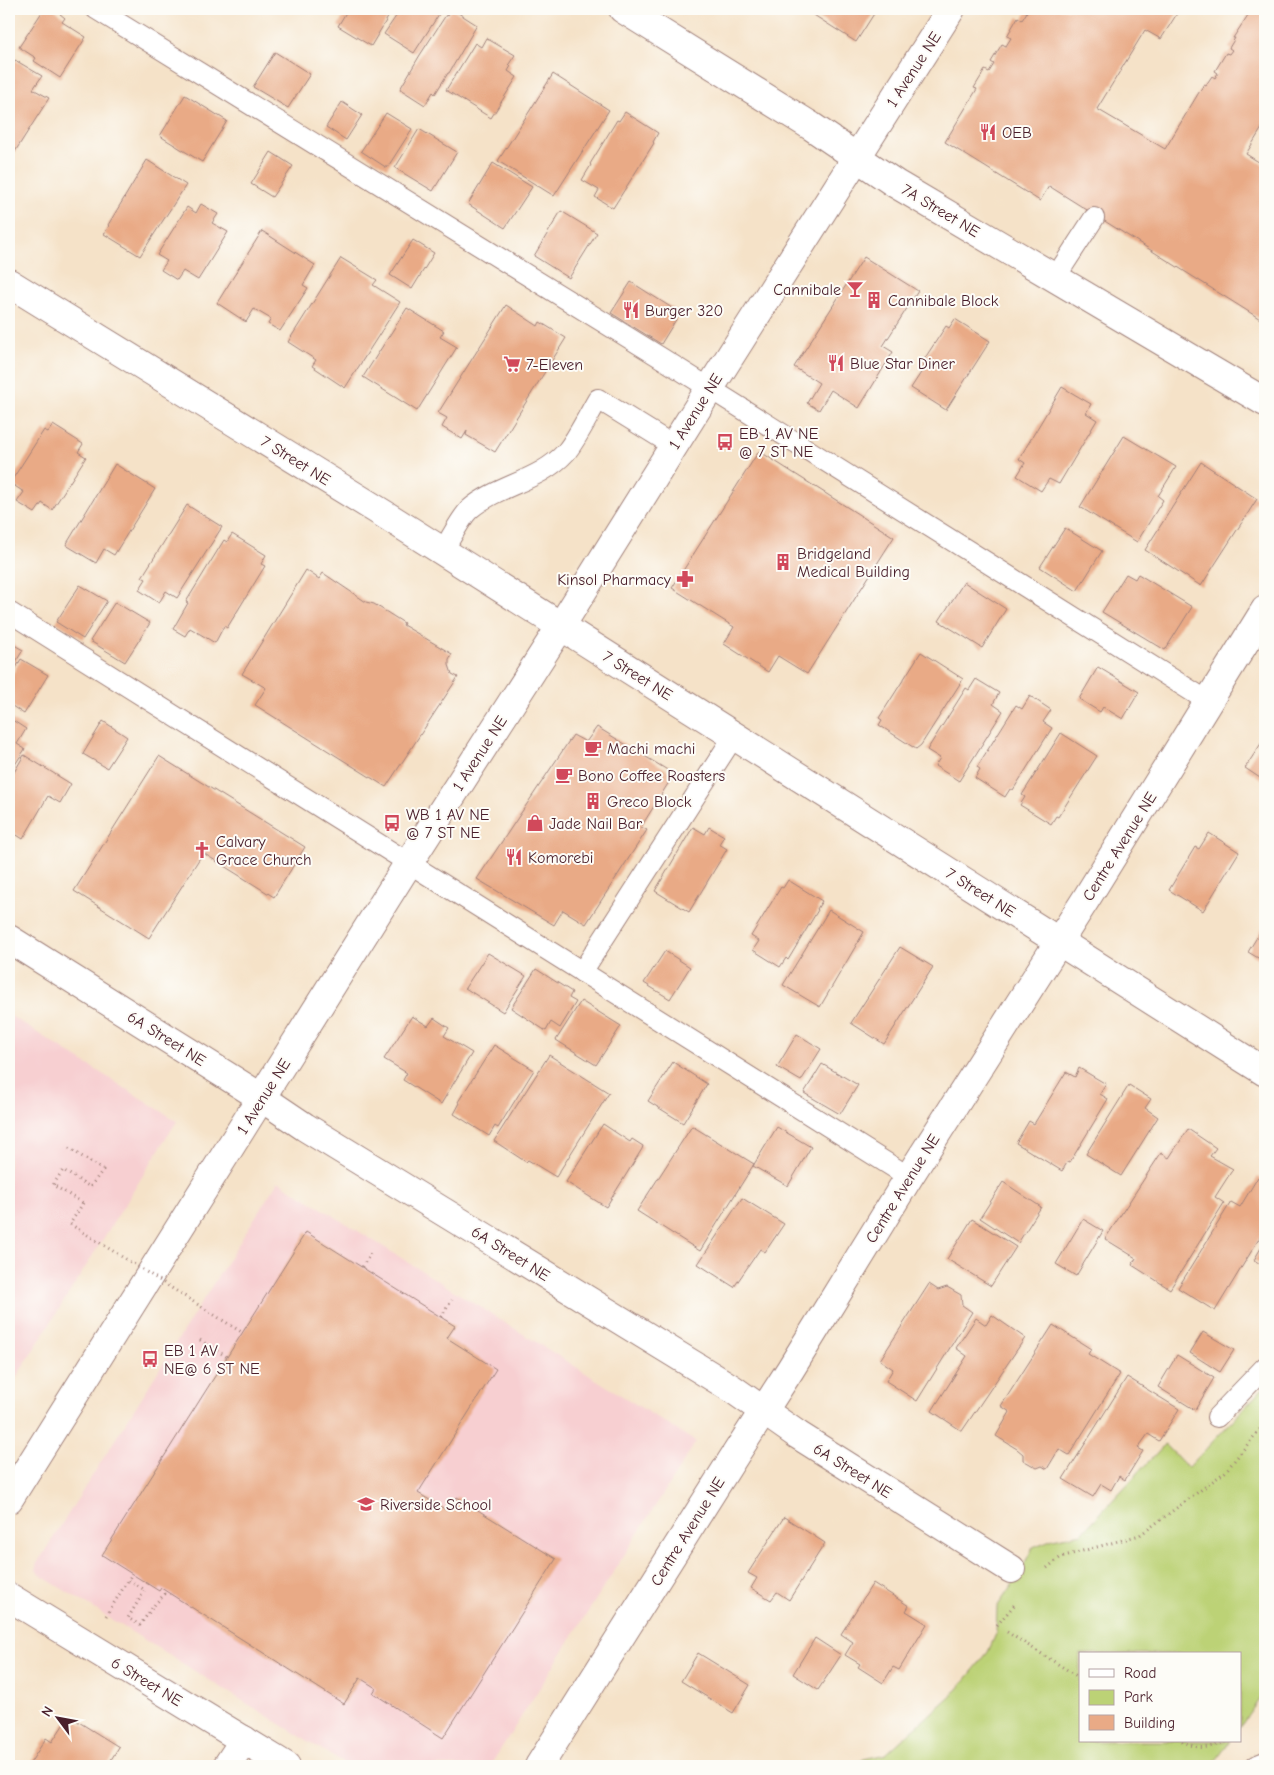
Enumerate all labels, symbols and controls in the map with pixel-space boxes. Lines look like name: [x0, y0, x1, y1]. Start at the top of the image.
street label: 1 Avenue NE: [883, 28, 945, 110]
restaurant icon: OEB: [978, 122, 998, 142]
place label: OEB: [1002, 124, 1032, 142]
street label: 7A Street NE: [898, 181, 983, 241]
bar icon: Cannibale: [845, 279, 865, 299]
place label: Cannibale: [773, 281, 841, 299]
building icon: Cannibale Block: [864, 290, 884, 310]
place label: Cannibale Block: [888, 292, 999, 310]
restaurant icon: Burger 320: [621, 300, 641, 320]
place label: Burger 320: [645, 302, 723, 320]
restaurant icon: Blue Star Diner: [826, 353, 846, 373]
supermarket icon: 7-Eleven: [502, 354, 522, 374]
place label: Blue Star Diner: [850, 355, 955, 373]
place label: 7-Eleven: [526, 356, 583, 374]
street label: 1 Avenue NE: [665, 370, 726, 453]
place label: EB 1 AV NE @ 7 ST NE: [739, 425, 819, 461]
street label: 7 Street NE: [257, 432, 334, 489]
bus stop icon: EB 1 AV NE @ 7 ST NE: [715, 432, 735, 452]
place label: Bridgeland Medical Building: [797, 545, 910, 581]
building icon: Bridgeland Medical Building: [773, 552, 793, 572]
pharmacy icon: Kinsol Pharmacy: [675, 569, 695, 589]
place label: Kinsol Pharmacy: [557, 571, 672, 589]
street label: 7 Street NE: [599, 647, 676, 704]
street label: 1 Avenue NE: [449, 712, 511, 794]
cafe icon: Machi machi: [583, 738, 603, 758]
place label: Machi machi: [607, 740, 695, 758]
cafe icon: Bono Coffee Roasters: [554, 765, 574, 785]
place label: Bono Coffee Roasters: [578, 767, 725, 785]
street label: Centre Avenue NE: [1079, 789, 1161, 904]
building icon: Greco Block: [583, 791, 603, 811]
place label: Greco Block: [607, 793, 692, 811]
place label: WB 1 AV NE @ 7 ST NE: [406, 806, 490, 842]
bus stop icon: WB 1 AV NE @ 7 ST NE: [382, 813, 402, 833]
shop icon: Jade Nail Bar: [525, 813, 545, 833]
place label: Jade Nail Bar: [549, 815, 643, 833]
place label: Calvary Grace Church: [216, 833, 312, 869]
church icon: Calvary Grace Church: [192, 840, 212, 860]
restaurant icon: Komorebi: [504, 847, 524, 867]
place label: Komorebi: [528, 849, 593, 867]
street label: 7 Street NE: [942, 864, 1019, 921]
street label: 6A Street NE: [124, 1008, 209, 1070]
street label: 1 Avenue NE: [233, 1055, 294, 1138]
street label: Centre Avenue NE: [862, 1131, 944, 1246]
street label: 6A Street NE: [468, 1223, 553, 1285]
place label: EB 1 AV NE@ 6 ST NE: [164, 1342, 260, 1378]
bus stop icon: EB 1 AV NE@ 6 ST NE: [140, 1349, 160, 1369]
street label: 6A Street NE: [810, 1440, 895, 1502]
street label: Centre Avenue NE: [647, 1474, 729, 1589]
school or university icon: Riverside School: [356, 1494, 376, 1514]
place label: Riverside School: [380, 1496, 492, 1514]
legend: [1079, 1652, 1242, 1742]
street label: 6 Street NE: [108, 1654, 186, 1710]
text: Road: [1124, 1664, 1156, 1682]
text: Park: [1124, 1688, 1153, 1706]
north arrow: [32, 1692, 82, 1742]
text: N: [38, 1703, 57, 1720]
text: Building: [1124, 1714, 1175, 1732]

